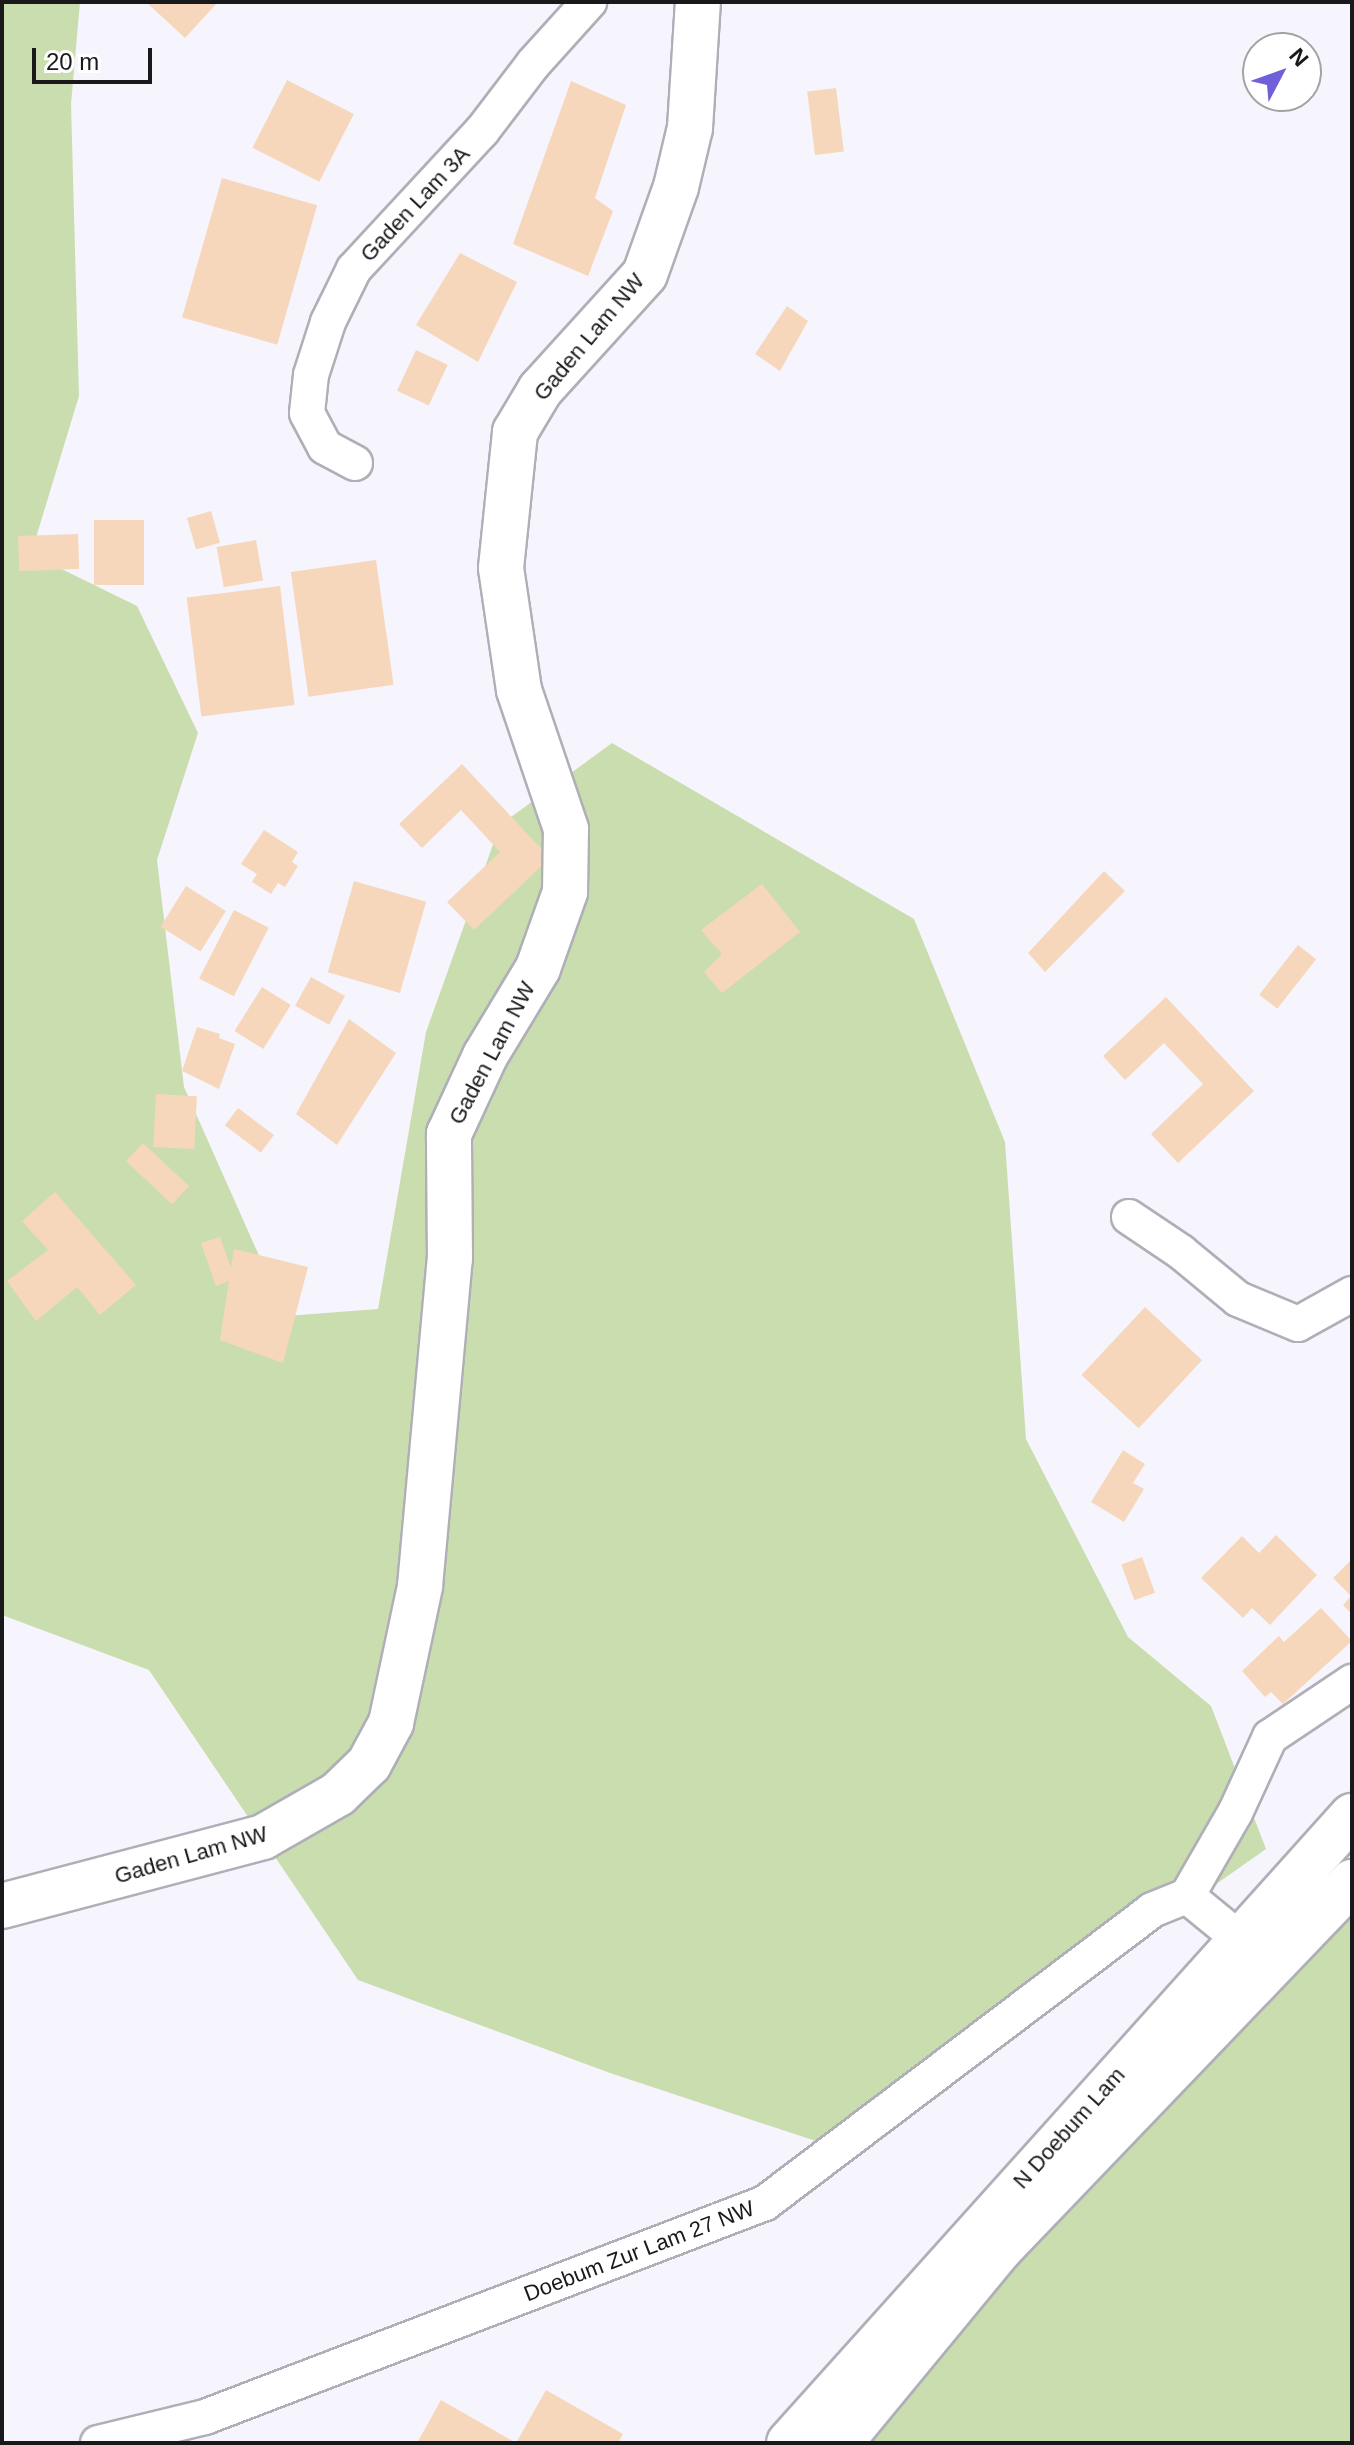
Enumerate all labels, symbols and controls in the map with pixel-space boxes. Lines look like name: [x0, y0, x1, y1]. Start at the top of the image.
scale bar: [36, 32, 156, 82]
north arrow: [1242, 32, 1322, 112]
text: N: [1284, 43, 1314, 71]
text: 20 m: [46, 48, 99, 75]
street label: Gaden Lam 3A: [355, 141, 475, 267]
street label: Gaden Lam NW: [528, 268, 650, 406]
street label: Gaden Lam NW: [443, 977, 541, 1129]
street label: Gaden Lam NW: [112, 1821, 270, 1889]
street label: N Doebum Lam: [1008, 2062, 1130, 2194]
street label: Doebum Zur Lam 27 NW: [520, 2195, 758, 2307]

